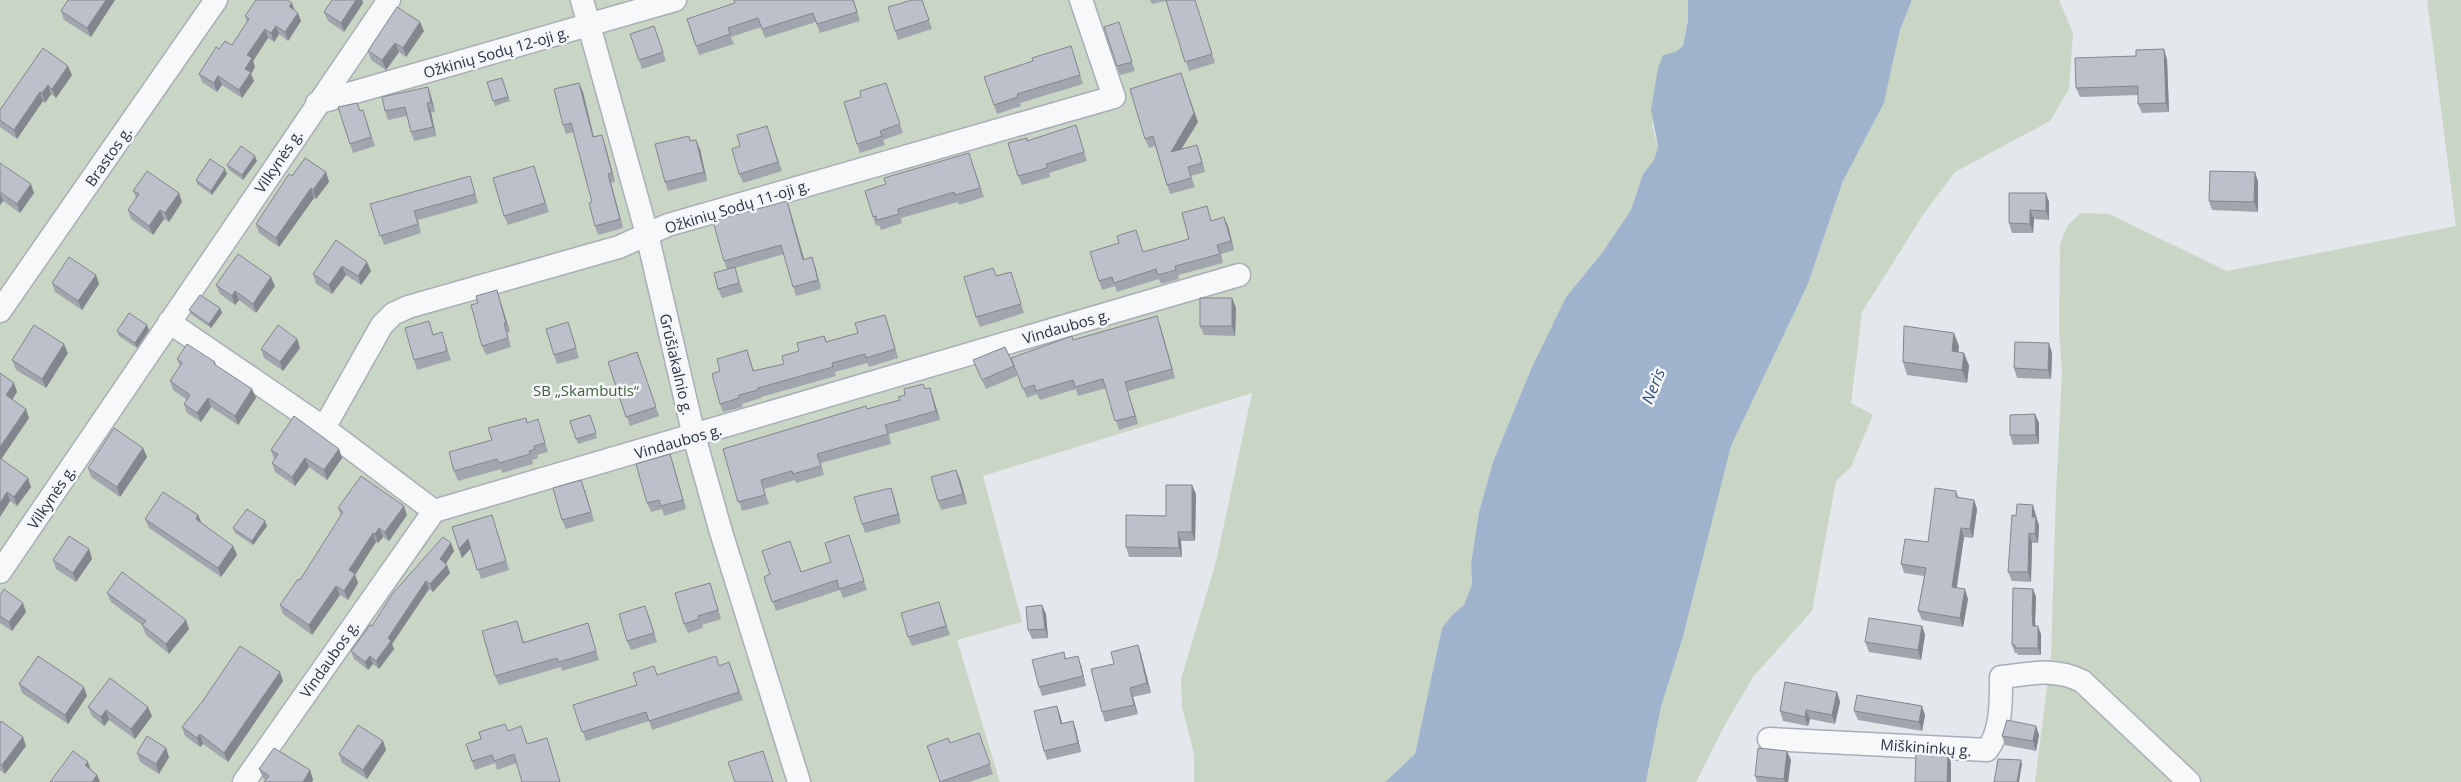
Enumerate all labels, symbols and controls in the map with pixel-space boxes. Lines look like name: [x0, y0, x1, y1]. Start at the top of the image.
street label: Ožkinių Sodų 12-oji g.: [421, 22, 571, 82]
street label: Brastos g.: [80, 122, 136, 190]
street label: Vilkynės g.: [249, 125, 307, 197]
street label: Ožkinių Sodų 11-oji g.: [662, 174, 812, 238]
street label: Vindaubos g.: [1020, 304, 1112, 348]
street label: Grūšiakalnio g.: [656, 311, 698, 417]
water label: Neris: [1636, 365, 1670, 407]
park label: SB „Skambutis“: [533, 380, 640, 400]
street label: Vindaubos g.: [632, 419, 724, 463]
street label: Vilkynės g.: [22, 461, 80, 533]
street label: Vindaubos g.: [295, 616, 363, 702]
street label: Miškininkų g.: [1880, 734, 1972, 760]

